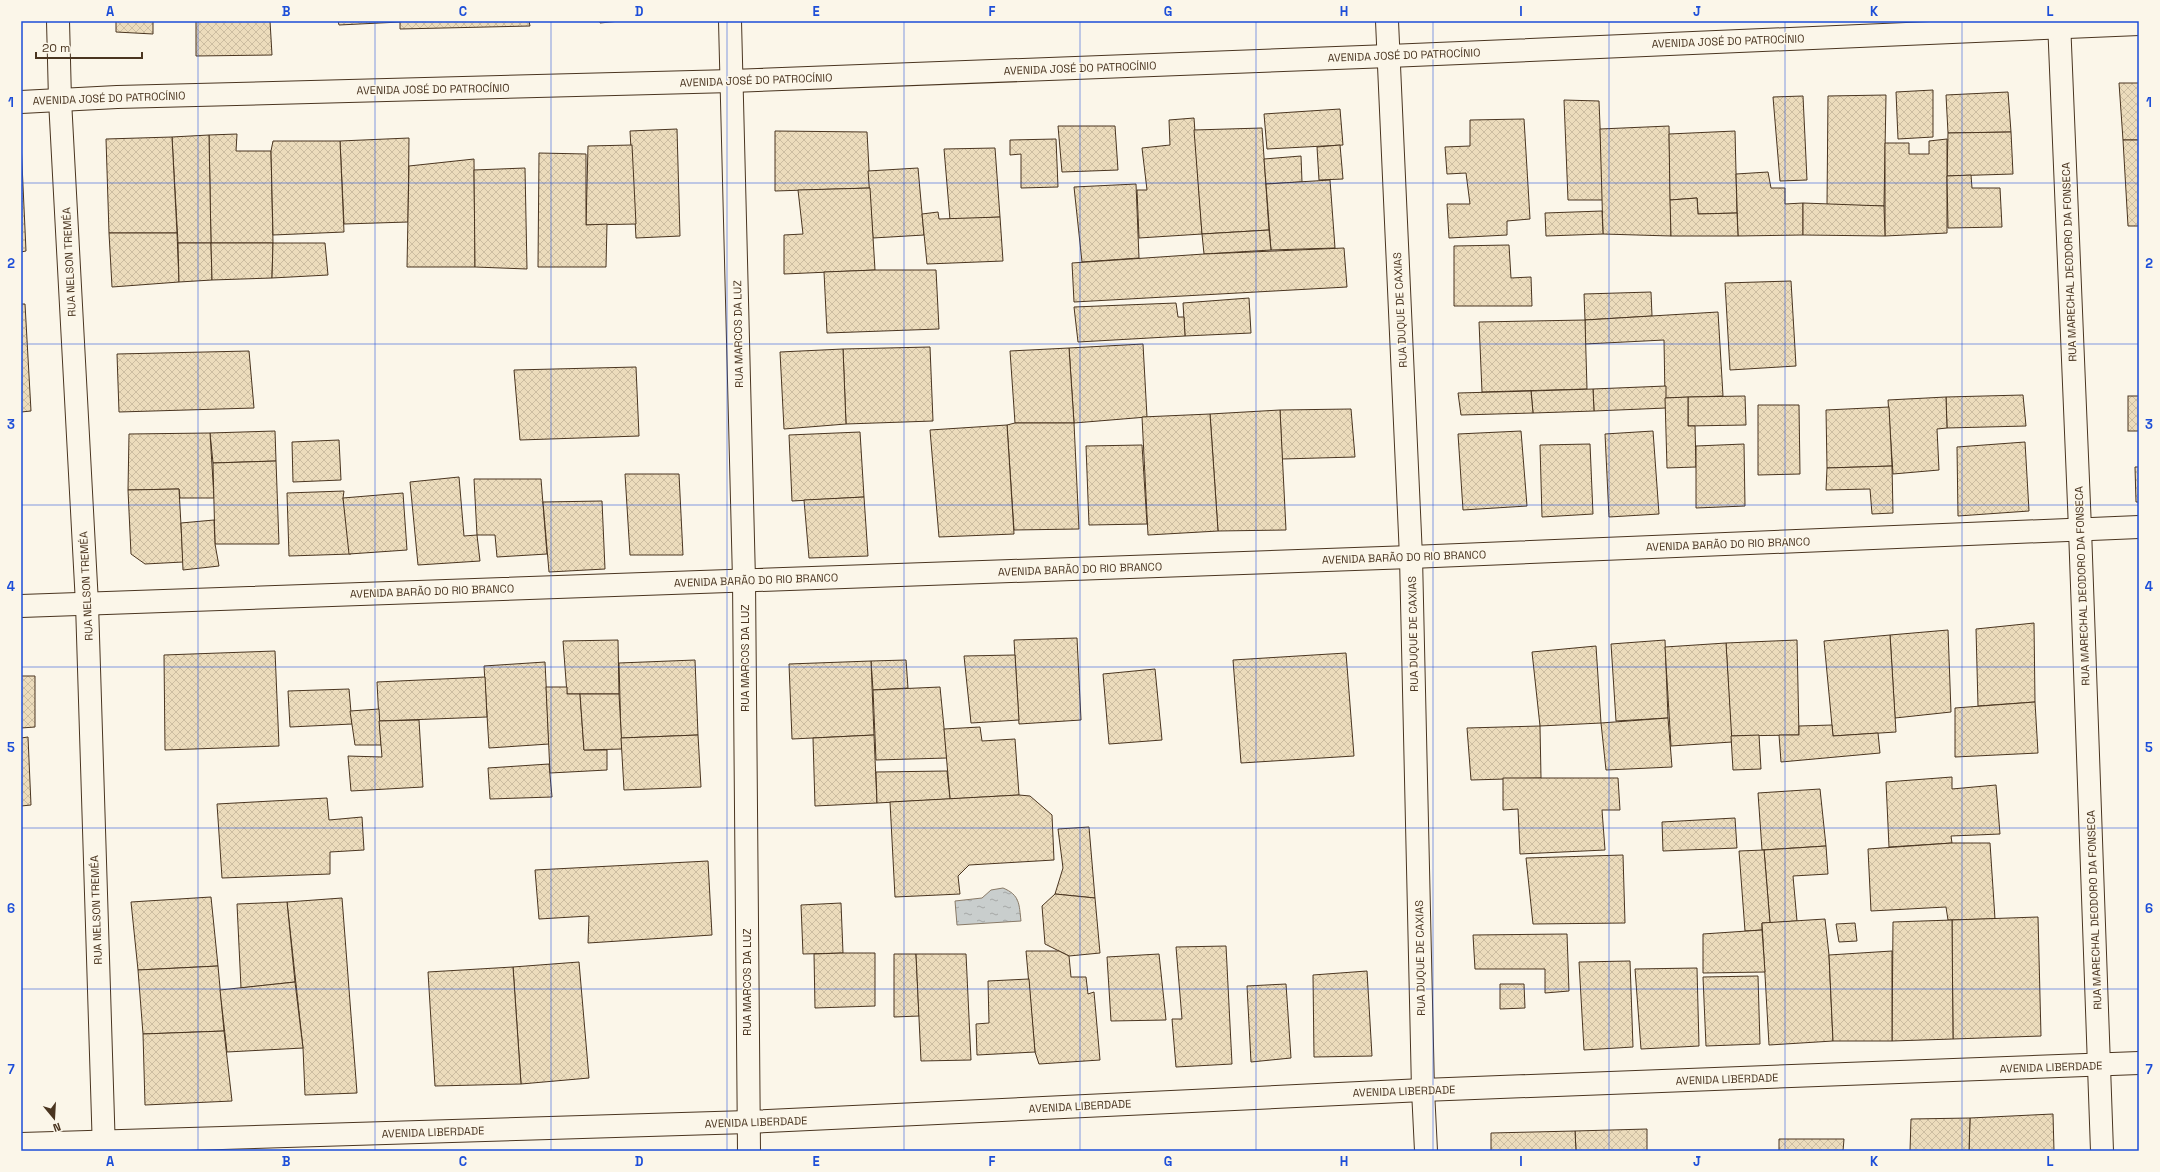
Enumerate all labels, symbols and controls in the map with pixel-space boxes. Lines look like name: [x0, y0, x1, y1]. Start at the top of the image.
text: A: [106, 3, 115, 20]
text: B: [282, 3, 291, 20]
text: C: [459, 3, 467, 20]
text: D: [635, 3, 644, 20]
text: E: [812, 3, 820, 20]
text: F: [989, 3, 996, 20]
text: G: [1164, 3, 1172, 20]
text: H: [1340, 3, 1348, 20]
text: I: [1519, 3, 1523, 20]
text: J: [1693, 3, 1701, 20]
text: K: [1870, 3, 1879, 20]
text: L: [2046, 3, 2054, 20]
street label: AVENIDA JOSÉ DO PATROCÍNIO: [1651, 31, 1805, 51]
scale bar: [36, 34, 142, 60]
text: 20 m: [42, 40, 70, 56]
street label: AVENIDA JOSÉ DO PATROCÍNIO: [1327, 45, 1481, 65]
street label: AVENIDA JOSÉ DO PATROCÍNIO: [1003, 58, 1157, 78]
street label: AVENIDA JOSÉ DO PATROCÍNIO: [679, 70, 833, 90]
street label: AVENIDA JOSÉ DO PATROCÍNIO: [356, 81, 510, 97]
street label: AVENIDA JOSÉ DO PATROCÍNIO: [32, 88, 186, 108]
text: 1: [8, 94, 14, 111]
text: 1: [2146, 94, 2152, 111]
street label: RUA MARECHAL DEODORO DA FONSECA: [2059, 162, 2079, 362]
street label: RUA NELSON TREMÉA: [59, 207, 79, 317]
street label: RUA DUQUE DE CAXIAS: [1390, 252, 1410, 368]
text: 2: [7, 255, 15, 272]
text: 2: [2145, 255, 2153, 272]
street label: RUA MARCOS DA LUZ: [730, 280, 746, 388]
text: 3: [7, 416, 15, 433]
text: 3: [2145, 416, 2153, 433]
street label: RUA MARECHAL DEODORO DA FONSECA: [2072, 486, 2092, 686]
street label: RUA NELSON TREMÉA: [76, 531, 96, 641]
street label: AVENIDA BARÃO DO RIO BRANCO: [1646, 534, 1810, 554]
street label: AVENIDA BARÃO DO RIO BRANCO: [1322, 547, 1486, 567]
street label: AVENIDA BARÃO DO RIO BRANCO: [998, 559, 1162, 579]
street label: AVENIDA BARÃO DO RIO BRANCO: [674, 570, 838, 590]
street label: RUA DUQUE DE CAXIAS: [1405, 576, 1421, 692]
text: 4: [7, 578, 15, 595]
text: 4: [2145, 578, 2153, 595]
street label: AVENIDA BARÃO DO RIO BRANCO: [350, 581, 514, 601]
street label: RUA MARCOS DA LUZ: [738, 604, 752, 712]
text: 5: [7, 739, 15, 756]
text: 5: [2145, 739, 2153, 756]
street label: RUA MARECHAL DEODORO DA FONSECA: [2084, 810, 2104, 1010]
street label: RUA NELSON TREMÉA: [87, 855, 105, 965]
text: 6: [7, 900, 15, 917]
street label: RUA DUQUE DE CAXIAS: [1412, 900, 1428, 1016]
text: 6: [2145, 900, 2153, 917]
street label: RUA MARCOS DA LUZ: [740, 928, 754, 1036]
street label: AVENIDA LIBERDADE: [1999, 1058, 2103, 1076]
text: 7: [7, 1061, 15, 1078]
text: 7: [2145, 1061, 2153, 1078]
street label: AVENIDA LIBERDADE: [1675, 1070, 1779, 1088]
street label: AVENIDA LIBERDADE: [1352, 1082, 1456, 1100]
street label: AVENIDA LIBERDADE: [1028, 1096, 1132, 1116]
north arrow: [34, 1098, 74, 1138]
street label: AVENIDA LIBERDADE: [704, 1113, 808, 1131]
text: N: [51, 1120, 63, 1135]
street label: AVENIDA LIBERDADE: [381, 1123, 485, 1141]
text: A: [106, 1153, 115, 1170]
text: B: [282, 1153, 291, 1170]
text: C: [459, 1153, 467, 1170]
text: D: [635, 1153, 644, 1170]
text: E: [812, 1153, 820, 1170]
text: F: [989, 1153, 996, 1170]
text: G: [1164, 1153, 1172, 1170]
text: H: [1340, 1153, 1348, 1170]
text: I: [1519, 1153, 1523, 1170]
text: J: [1693, 1153, 1701, 1170]
text: K: [1870, 1153, 1879, 1170]
text: L: [2046, 1153, 2054, 1170]

